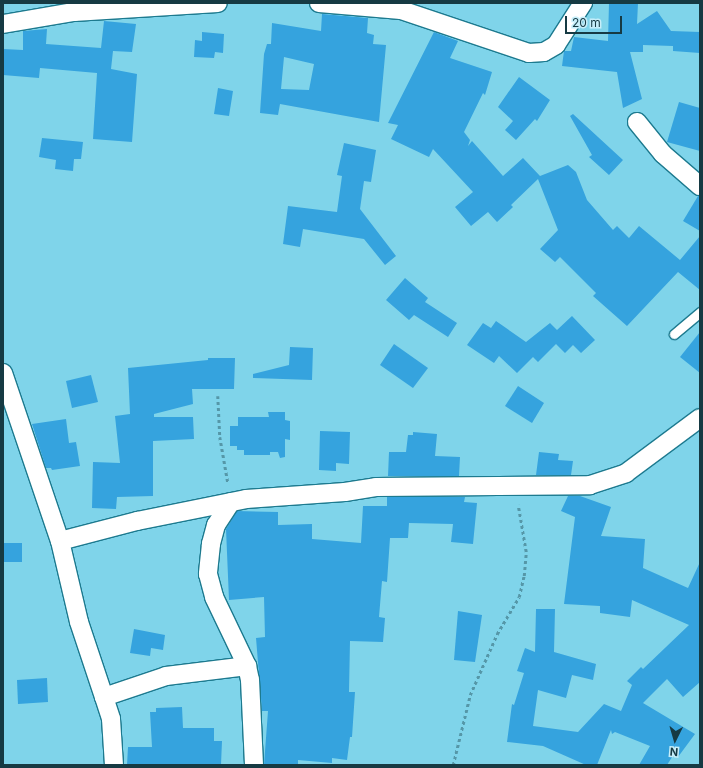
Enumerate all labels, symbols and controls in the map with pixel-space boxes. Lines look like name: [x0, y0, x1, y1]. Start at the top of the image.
scale bar: [567, 8, 624, 34]
text: 20 m: [572, 15, 601, 30]
north arrow: [655, 720, 695, 760]
text: N: [669, 745, 679, 759]

